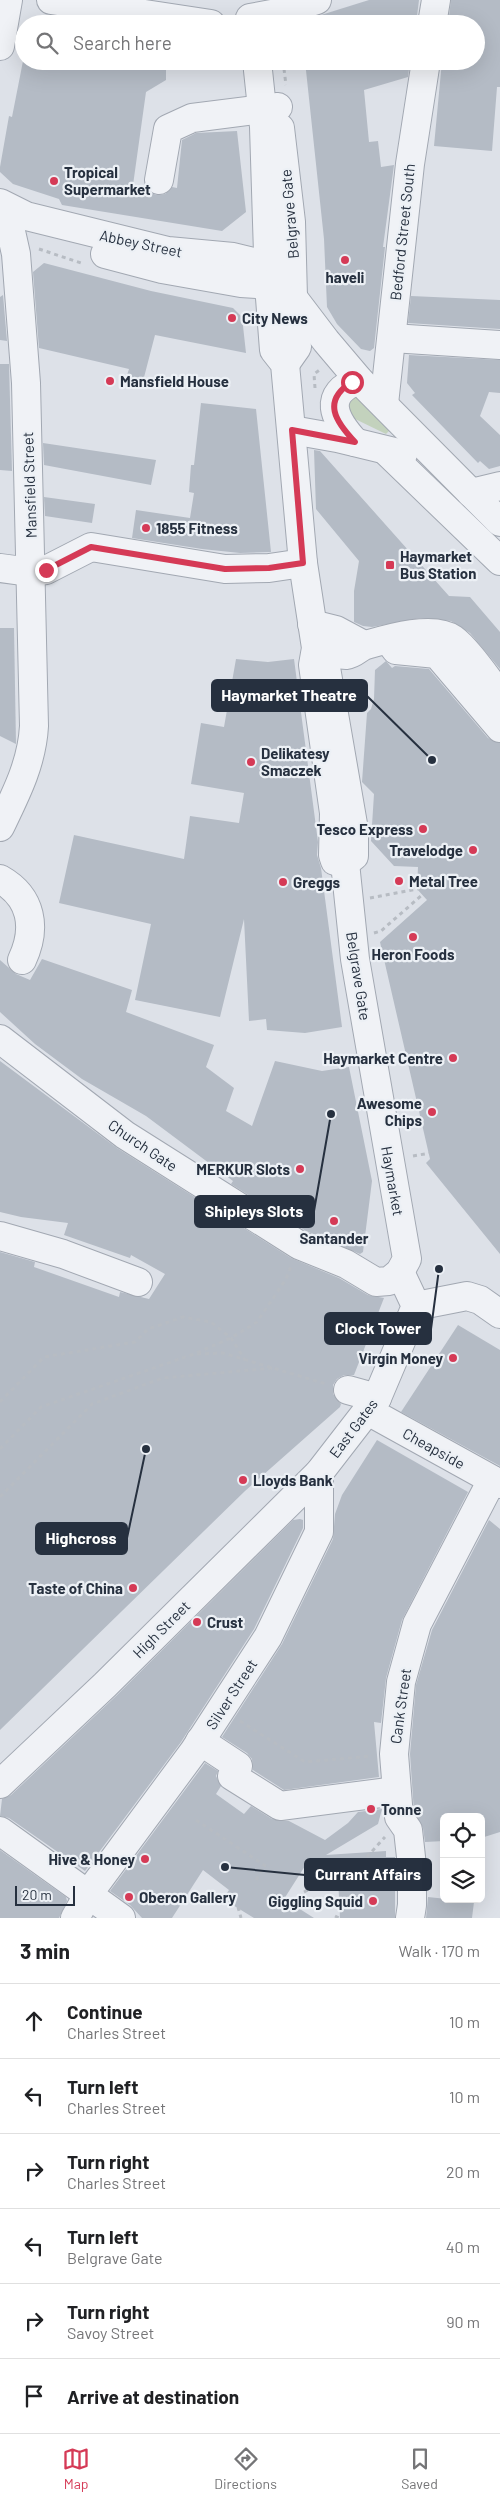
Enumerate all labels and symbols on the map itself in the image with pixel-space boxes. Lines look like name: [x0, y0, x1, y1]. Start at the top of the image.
place label: Tropical Supermarket: [64, 163, 151, 198]
street label: Bedford Street South: [386, 163, 418, 301]
street label: Belgrave Gate: [276, 169, 302, 259]
marker: Tropical Supermarket: [48, 175, 60, 187]
street label: Abbey Street: [98, 225, 184, 261]
marker: haveli: [339, 254, 351, 266]
place label: haveli: [326, 268, 365, 286]
place label: City News: [242, 309, 308, 327]
marker: City News: [226, 312, 238, 324]
route start: [341, 371, 364, 394]
place label: Mansfield House: [120, 372, 229, 390]
marker: Mansfield House: [104, 375, 116, 387]
street label: Mansfield Street: [18, 431, 40, 539]
place label: 1855 Fitness: [156, 519, 238, 537]
marker: 1855 Fitness: [140, 522, 152, 534]
place label: Haymarket Bus Station: [400, 547, 476, 582]
route end: [35, 559, 58, 582]
marker: Haymarket Bus Station: [384, 559, 396, 571]
callout: Haymarket Theatre: [212, 680, 367, 711]
text: Haymarket Theatre: [221, 685, 357, 704]
place label: Delikatesy Smaczek: [261, 744, 330, 779]
marker: Delikatesy Smaczek: [245, 756, 257, 768]
place label: Tesco Express: [317, 820, 413, 838]
marker: Tesco Express: [417, 823, 429, 835]
place label: Travelodge: [389, 841, 463, 859]
marker: Travelodge: [467, 844, 479, 856]
place label: Metal Tree: [409, 872, 478, 890]
place label: Greggs: [293, 873, 341, 891]
marker: Metal Tree: [393, 875, 405, 887]
marker: Greggs: [277, 876, 289, 888]
street label: Belgrave Gate: [343, 930, 375, 1022]
marker: Heron Foods: [407, 931, 419, 943]
place label: Heron Foods: [372, 945, 455, 963]
place label: Haymarket Centre: [323, 1049, 443, 1067]
marker: Haymarket Centre: [447, 1052, 459, 1064]
place label: Awesome Chips: [357, 1094, 422, 1129]
marker: Awesome Chips: [426, 1106, 438, 1118]
street label: Church Gate: [105, 1115, 181, 1175]
street label: Haymarket: [378, 1145, 408, 1217]
place label: MERKUR Slots: [196, 1160, 290, 1178]
marker: MERKUR Slots: [294, 1163, 306, 1175]
callout: Shipleys Slots: [195, 1196, 314, 1227]
text: Shipleys Slots: [205, 1201, 303, 1220]
marker: Santander: [328, 1215, 340, 1227]
place label: Santander: [299, 1229, 369, 1247]
callout: Clock Tower: [325, 1313, 431, 1344]
text: Clock Tower: [335, 1318, 421, 1337]
place label: Virgin Money: [359, 1349, 443, 1367]
marker: Virgin Money: [447, 1352, 459, 1364]
street label: East Gates: [325, 1395, 381, 1461]
street label: Cheapside: [400, 1424, 468, 1472]
place label: Lloyds Bank: [253, 1471, 333, 1489]
marker: Lloyds Bank: [237, 1474, 249, 1486]
callout: Highcross: [36, 1523, 127, 1554]
text: Highcross: [45, 1528, 117, 1547]
place label: Taste of China: [28, 1579, 123, 1597]
marker: Taste of China: [127, 1582, 139, 1594]
street label: High Street: [129, 1597, 193, 1661]
place label: Crust: [207, 1613, 244, 1631]
marker: Crust: [191, 1616, 203, 1628]
street label: Silver Street: [202, 1655, 260, 1733]
street label: Cank Street: [386, 1667, 414, 1745]
place label: Tonne: [381, 1800, 421, 1818]
marker: Tonne: [365, 1803, 377, 1815]
place label: Hive & Honey: [48, 1850, 135, 1868]
marker: Hive & Honey: [139, 1853, 151, 1865]
callout: Currant Affairs: [305, 1859, 431, 1890]
text: Currant Affairs: [315, 1864, 421, 1883]
scale bar: [15, 1883, 75, 1906]
place label: Oberon Gallery: [139, 1888, 237, 1906]
marker: Oberon Gallery: [123, 1891, 135, 1903]
place label: Giggling Squid: [268, 1892, 363, 1910]
marker: Giggling Squid: [367, 1895, 379, 1907]

